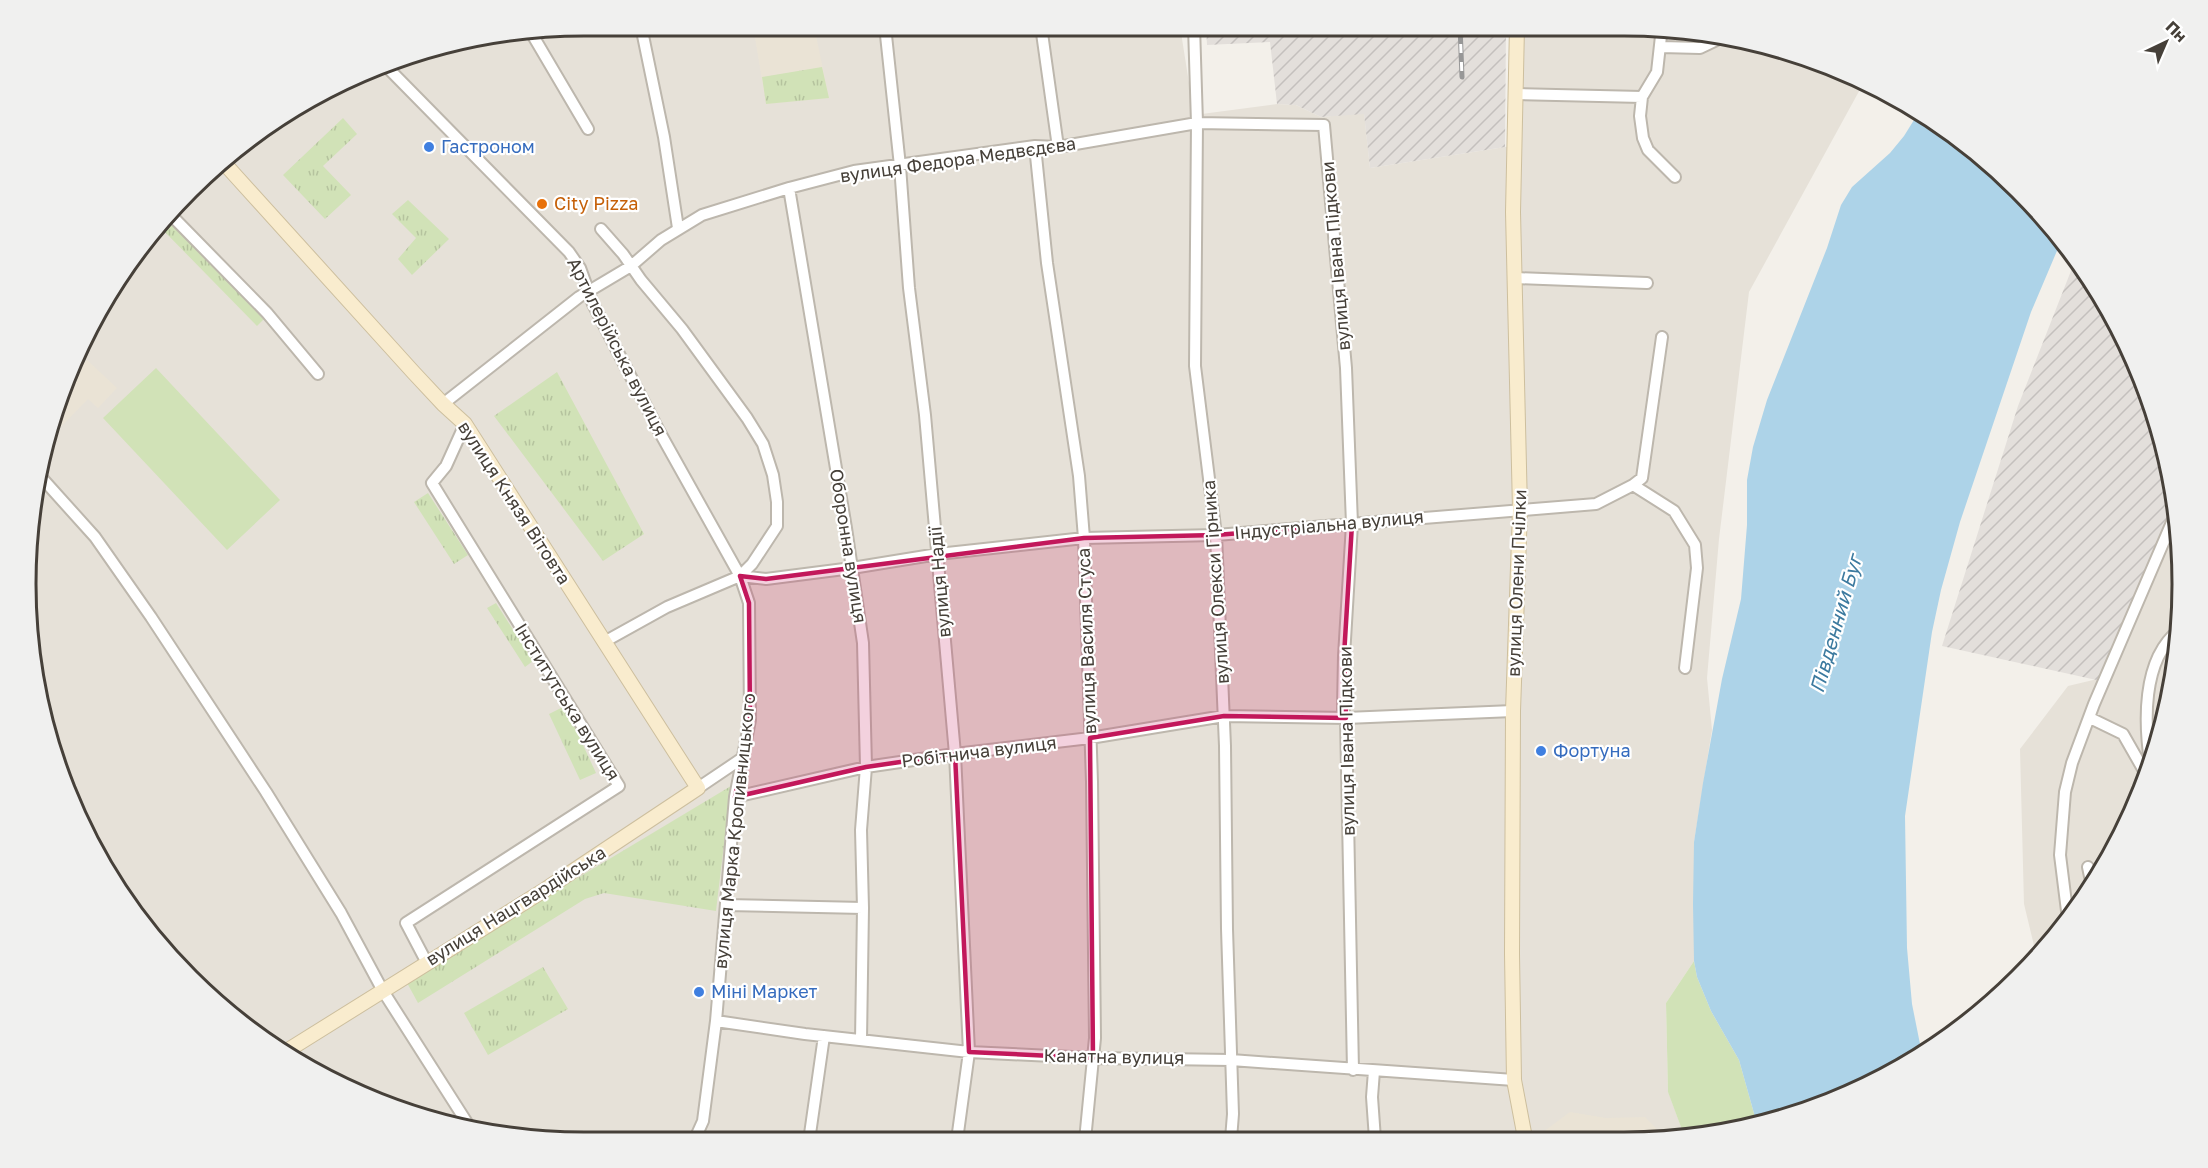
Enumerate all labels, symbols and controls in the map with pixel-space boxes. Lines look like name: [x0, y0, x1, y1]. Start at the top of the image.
north arrow: [2136, 12, 2196, 72]
text: Пн: [2162, 16, 2191, 46]
street label: вулиця Федора Медвєдєва: [839, 132, 1077, 186]
place label: Гастроном: [441, 135, 535, 157]
marker: Гастроном: [422, 140, 436, 154]
street label: вулиця Івана Підкови: [1316, 161, 1354, 352]
place label: City Pizza: [554, 192, 639, 214]
marker: City Pizza: [535, 197, 549, 211]
street label: Артилерійська вулиця: [563, 254, 672, 439]
street label: вулиця Князя Вітовта: [454, 417, 576, 588]
street label: Оборонна вулиця: [826, 467, 872, 625]
street label: вулиця Олекси Гірника: [1197, 479, 1233, 685]
street label: вулиця Олени Пчілки: [1502, 489, 1530, 677]
street label: Індустріальна вулиця: [1233, 505, 1425, 543]
street label: вулиця Надії: [923, 524, 955, 639]
street label: вулиця Василя Стуса: [1072, 547, 1100, 735]
water label: Південний Буг: [1804, 549, 1868, 696]
street label: Інститутська вулиця: [510, 619, 625, 784]
street label: вулиця Івана Підкови: [1333, 646, 1359, 836]
street label: вулиця Марка Кропивницького: [709, 692, 759, 970]
street label: Робітнича вулиця: [900, 731, 1058, 771]
place label: Фортуна: [1553, 739, 1631, 761]
marker: Фортуна: [1534, 744, 1548, 758]
street label: вулиця Нацгвардійська: [421, 841, 609, 970]
place label: Міні Маркет: [711, 980, 818, 1002]
marker: Міні Маркет: [692, 985, 706, 999]
street label: Канатна вулиця: [1044, 1044, 1185, 1068]

